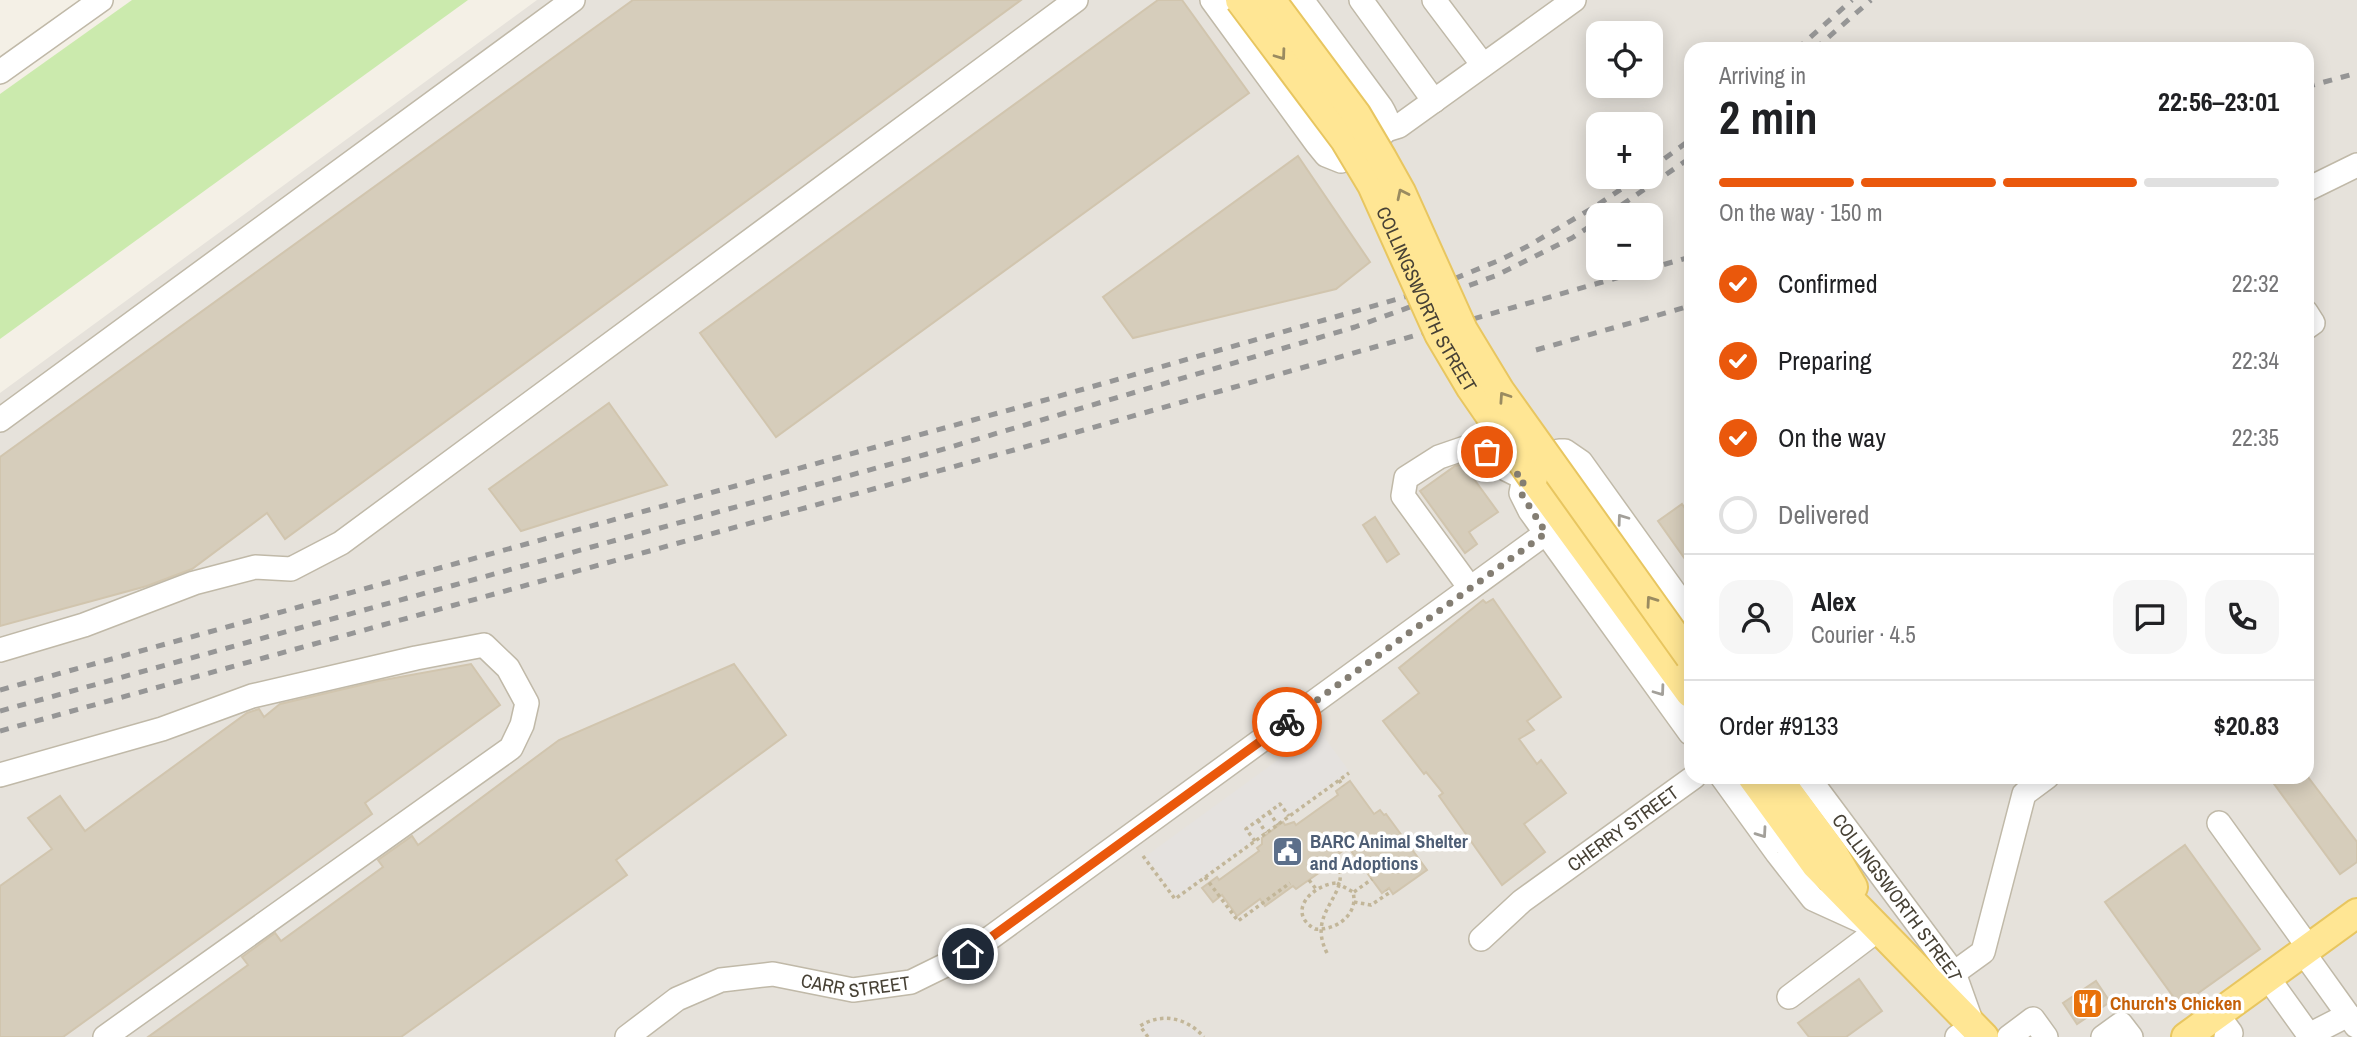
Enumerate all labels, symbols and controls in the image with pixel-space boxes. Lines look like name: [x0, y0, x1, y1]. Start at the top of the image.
map controls: [1586, 21, 1663, 280]
button: locate: [1586, 21, 1663, 98]
one-way arrow: [1273, 47, 1285, 60]
text: Arriving in: [1719, 60, 1806, 91]
text: 22:56–23:01: [2158, 84, 2279, 119]
text: 2 min: [1719, 86, 1818, 148]
button: +: [1586, 112, 1663, 189]
one-way arrow: [1396, 189, 1410, 201]
text: On the way · 150 m: [1719, 197, 1883, 228]
street label: COLLINGSWORTH STREET: [1370, 202, 1483, 397]
button: −: [1586, 203, 1663, 280]
icon: check: [1719, 265, 1757, 303]
text: Confirmed: [1778, 266, 1878, 301]
text: 22:32: [2232, 268, 2279, 299]
icon: check: [1719, 342, 1757, 380]
text: Preparing: [1778, 343, 1872, 378]
text: 22:34: [2232, 345, 2279, 376]
one-way arrow: [1499, 391, 1512, 404]
icon: check: [1719, 419, 1757, 457]
text: On the way: [1778, 420, 1886, 455]
pin: [1457, 422, 1517, 482]
text: 22:35: [2232, 422, 2279, 453]
icon: bag: [1468, 433, 1506, 471]
text: Delivered: [1778, 497, 1869, 532]
one-way arrow: [1618, 514, 1630, 527]
button: person: [1719, 580, 1793, 654]
button: chat: [2113, 580, 2187, 654]
button: phone: [2205, 580, 2279, 654]
text: Alex: [1811, 584, 1856, 619]
one-way arrow: [1647, 596, 1659, 609]
text: Courier · 4.5: [1811, 619, 1916, 650]
one-way arrow: [1652, 683, 1665, 696]
courier: [1252, 687, 1322, 757]
icon: bike: [1268, 703, 1306, 741]
text: Order #9133: [1719, 708, 1839, 743]
text: $20.83: [2214, 708, 2279, 743]
street label: CHERRY STREET: [1562, 779, 1684, 877]
street label: COLLINGSWORTH STREET: [1826, 808, 1969, 985]
one-way arrow: [1754, 825, 1766, 838]
place label: BARC Animal Shelter and Adoptions: [1310, 828, 1468, 876]
public building icon: BARC Animal Shelter and Adoptions: [1270, 835, 1304, 869]
pin: [938, 924, 998, 984]
icon: home: [949, 935, 987, 973]
street label: CARR STREET: [799, 967, 912, 1003]
restaurant icon: Church's Chicken: [2070, 986, 2104, 1020]
place label: Church's Chicken: [2110, 990, 2242, 1016]

